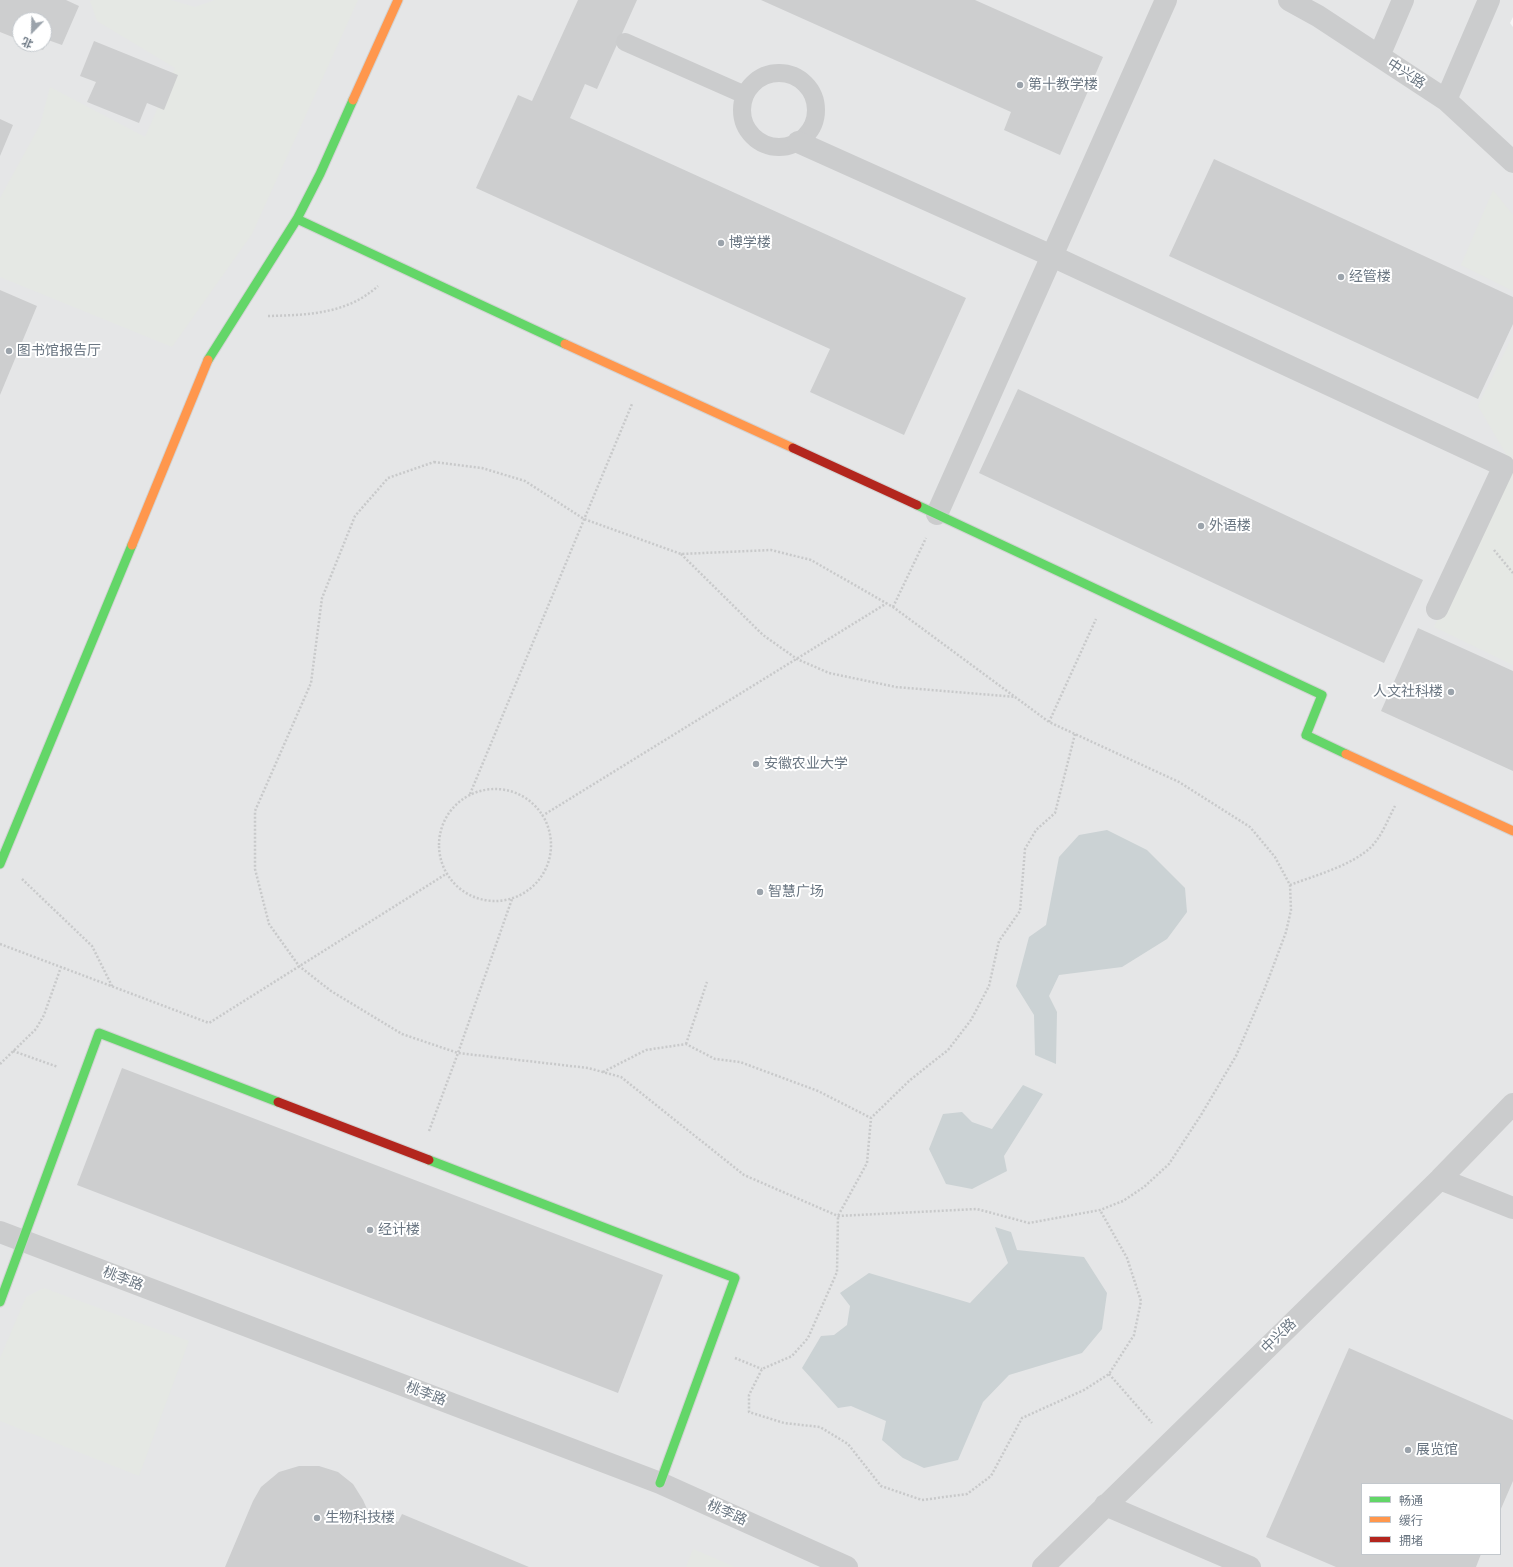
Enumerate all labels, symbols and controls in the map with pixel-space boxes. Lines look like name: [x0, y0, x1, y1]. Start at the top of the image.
north arrow: [12, 12, 52, 52]
text: 北: [20, 34, 35, 51]
street label: 中兴路: [1384, 56, 1428, 92]
place label: 第十教学楼: [1028, 77, 1098, 93]
marker: 第十教学楼: [1015, 80, 1025, 90]
place label: 博学楼: [729, 235, 771, 251]
marker: 博学楼: [716, 238, 726, 248]
place label: 经管楼: [1349, 269, 1391, 285]
marker: 经管楼: [1336, 272, 1346, 282]
place label: 图书馆报告厅: [17, 343, 101, 359]
marker: 图书馆报告厅: [4, 346, 14, 356]
place label: 外语楼: [1209, 518, 1251, 534]
marker: 外语楼: [1196, 521, 1206, 531]
place label: 人文社科楼: [1373, 684, 1443, 700]
marker: 人文社科楼: [1446, 687, 1456, 697]
place label: 安徽农业大学: [764, 756, 848, 772]
marker: 安徽农业大学: [751, 759, 761, 769]
place label: 智慧广场: [768, 884, 824, 900]
marker: 智慧广场: [755, 887, 765, 897]
place label: 经计楼: [378, 1222, 420, 1238]
marker: 经计楼: [365, 1225, 375, 1235]
street label: 桃李路: [100, 1264, 146, 1294]
street label: 中兴路: [1258, 1315, 1300, 1357]
street label: 桃李路: [403, 1379, 449, 1409]
place label: 展览馆: [1416, 1442, 1458, 1458]
marker: 展览馆: [1403, 1445, 1413, 1455]
legend: [1361, 1483, 1501, 1555]
text: 畅通: [1399, 1494, 1423, 1508]
street label: 桃李路: [704, 1497, 750, 1529]
place label: 生物科技楼: [325, 1510, 395, 1526]
marker: 生物科技楼: [312, 1513, 322, 1523]
text: 缓行: [1399, 1514, 1423, 1528]
text: 拥堵: [1399, 1534, 1423, 1548]

